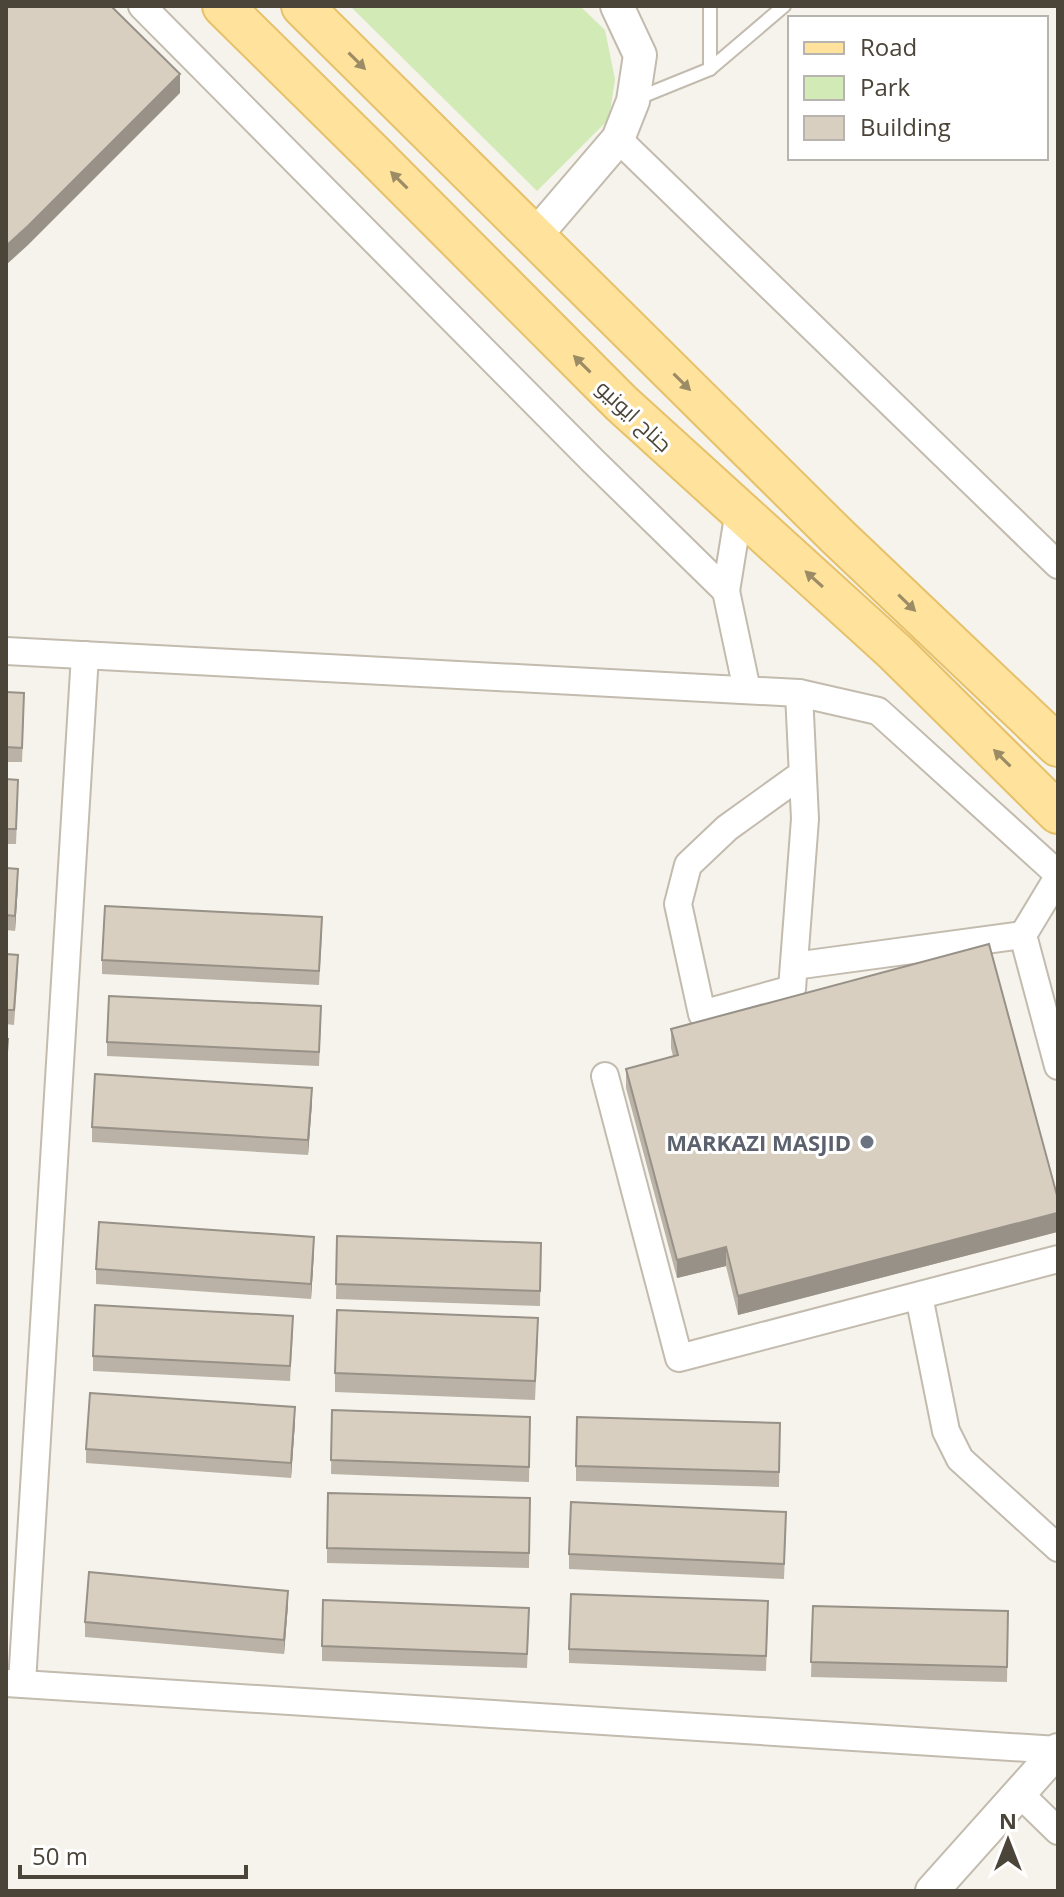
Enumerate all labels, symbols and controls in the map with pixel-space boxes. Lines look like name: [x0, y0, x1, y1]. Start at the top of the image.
legend: [788, 16, 1048, 160]
text: Road: [860, 30, 917, 63]
one-way arrow: [347, 51, 366, 70]
text: Park: [860, 70, 911, 103]
text: Building: [860, 110, 951, 143]
one-way arrow: [390, 171, 409, 190]
one-way arrow: [573, 355, 592, 374]
street label: جناح ایونیو: [590, 372, 679, 458]
one-way arrow: [672, 372, 691, 391]
one-way arrow: [804, 570, 824, 588]
one-way arrow: [897, 593, 916, 611]
one-way arrow: [993, 749, 1012, 768]
place label: MARKAZI MASJID: [666, 1127, 851, 1157]
marker: MARKAZI MASJID: [858, 1133, 876, 1151]
north arrow: [968, 1801, 1048, 1881]
text: N: [999, 1805, 1017, 1835]
scale bar: [20, 1829, 246, 1879]
text: 50 m: [32, 1839, 88, 1872]

